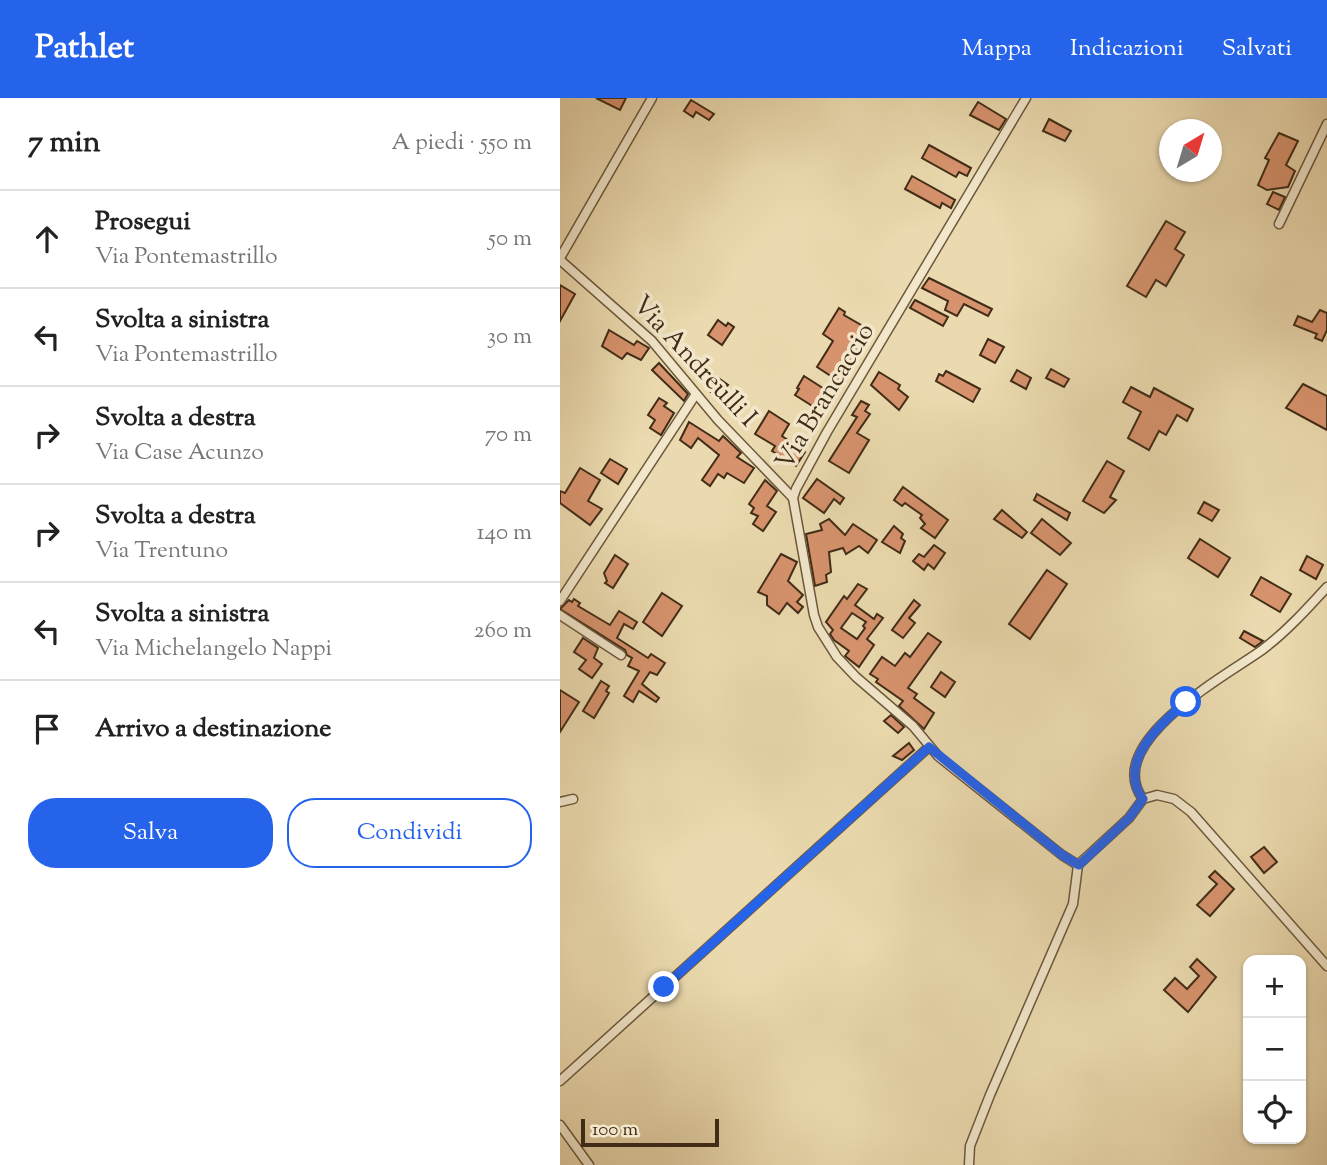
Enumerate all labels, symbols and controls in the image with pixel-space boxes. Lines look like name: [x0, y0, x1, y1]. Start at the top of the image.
text: Pathlet: [35, 25, 134, 73]
text: Mappa: [962, 32, 1032, 66]
text: Indicazioni: [1070, 32, 1184, 66]
text: Salvati: [1222, 32, 1292, 66]
north arrow: [1159, 119, 1222, 182]
text: 7 min: [28, 122, 100, 165]
text: A piedi · 550 m: [391, 127, 532, 160]
text: Prosegui: [95, 204, 191, 241]
icon: ahead: [28, 220, 66, 258]
text: 50 m: [488, 223, 532, 256]
text: Via Pontemastrillo: [95, 241, 278, 274]
street label: Via Andreulli I: [623, 288, 765, 436]
text: Svolta a sinistra: [95, 302, 270, 339]
street label: Via Brancaccio: [767, 316, 885, 478]
icon: left: [28, 318, 66, 356]
text: 30 m: [487, 321, 532, 354]
text: Via Pontemastrillo: [95, 339, 278, 372]
text: Svolta a destra: [95, 400, 256, 437]
icon: right: [28, 416, 66, 454]
text: 70 m: [485, 419, 532, 452]
text: Via Case Acunzo: [95, 437, 264, 470]
text: Svolta a destra: [95, 498, 256, 535]
icon: right: [28, 514, 66, 552]
text: 140 m: [477, 517, 532, 550]
text: Via Trentuno: [95, 535, 228, 568]
text: Svolta a sinistra: [95, 596, 270, 633]
icon: left: [28, 612, 66, 650]
text: 260 m: [474, 615, 532, 648]
text: Via Michelangelo Nappi: [95, 633, 332, 666]
route start: [1170, 686, 1201, 717]
icon: arrive: [28, 710, 66, 748]
text: Arrivo a destinazione: [95, 711, 331, 748]
button: Salva: [28, 798, 273, 868]
button: Condividi: [287, 798, 532, 868]
map controls: [1243, 955, 1306, 1144]
button: +: [1243, 955, 1306, 1018]
route end: [648, 971, 679, 1002]
button: −: [1243, 1018, 1306, 1081]
button: locate: [1243, 1081, 1306, 1144]
scale bar: [581, 1116, 719, 1148]
text: 100 m: [592, 1117, 638, 1144]

